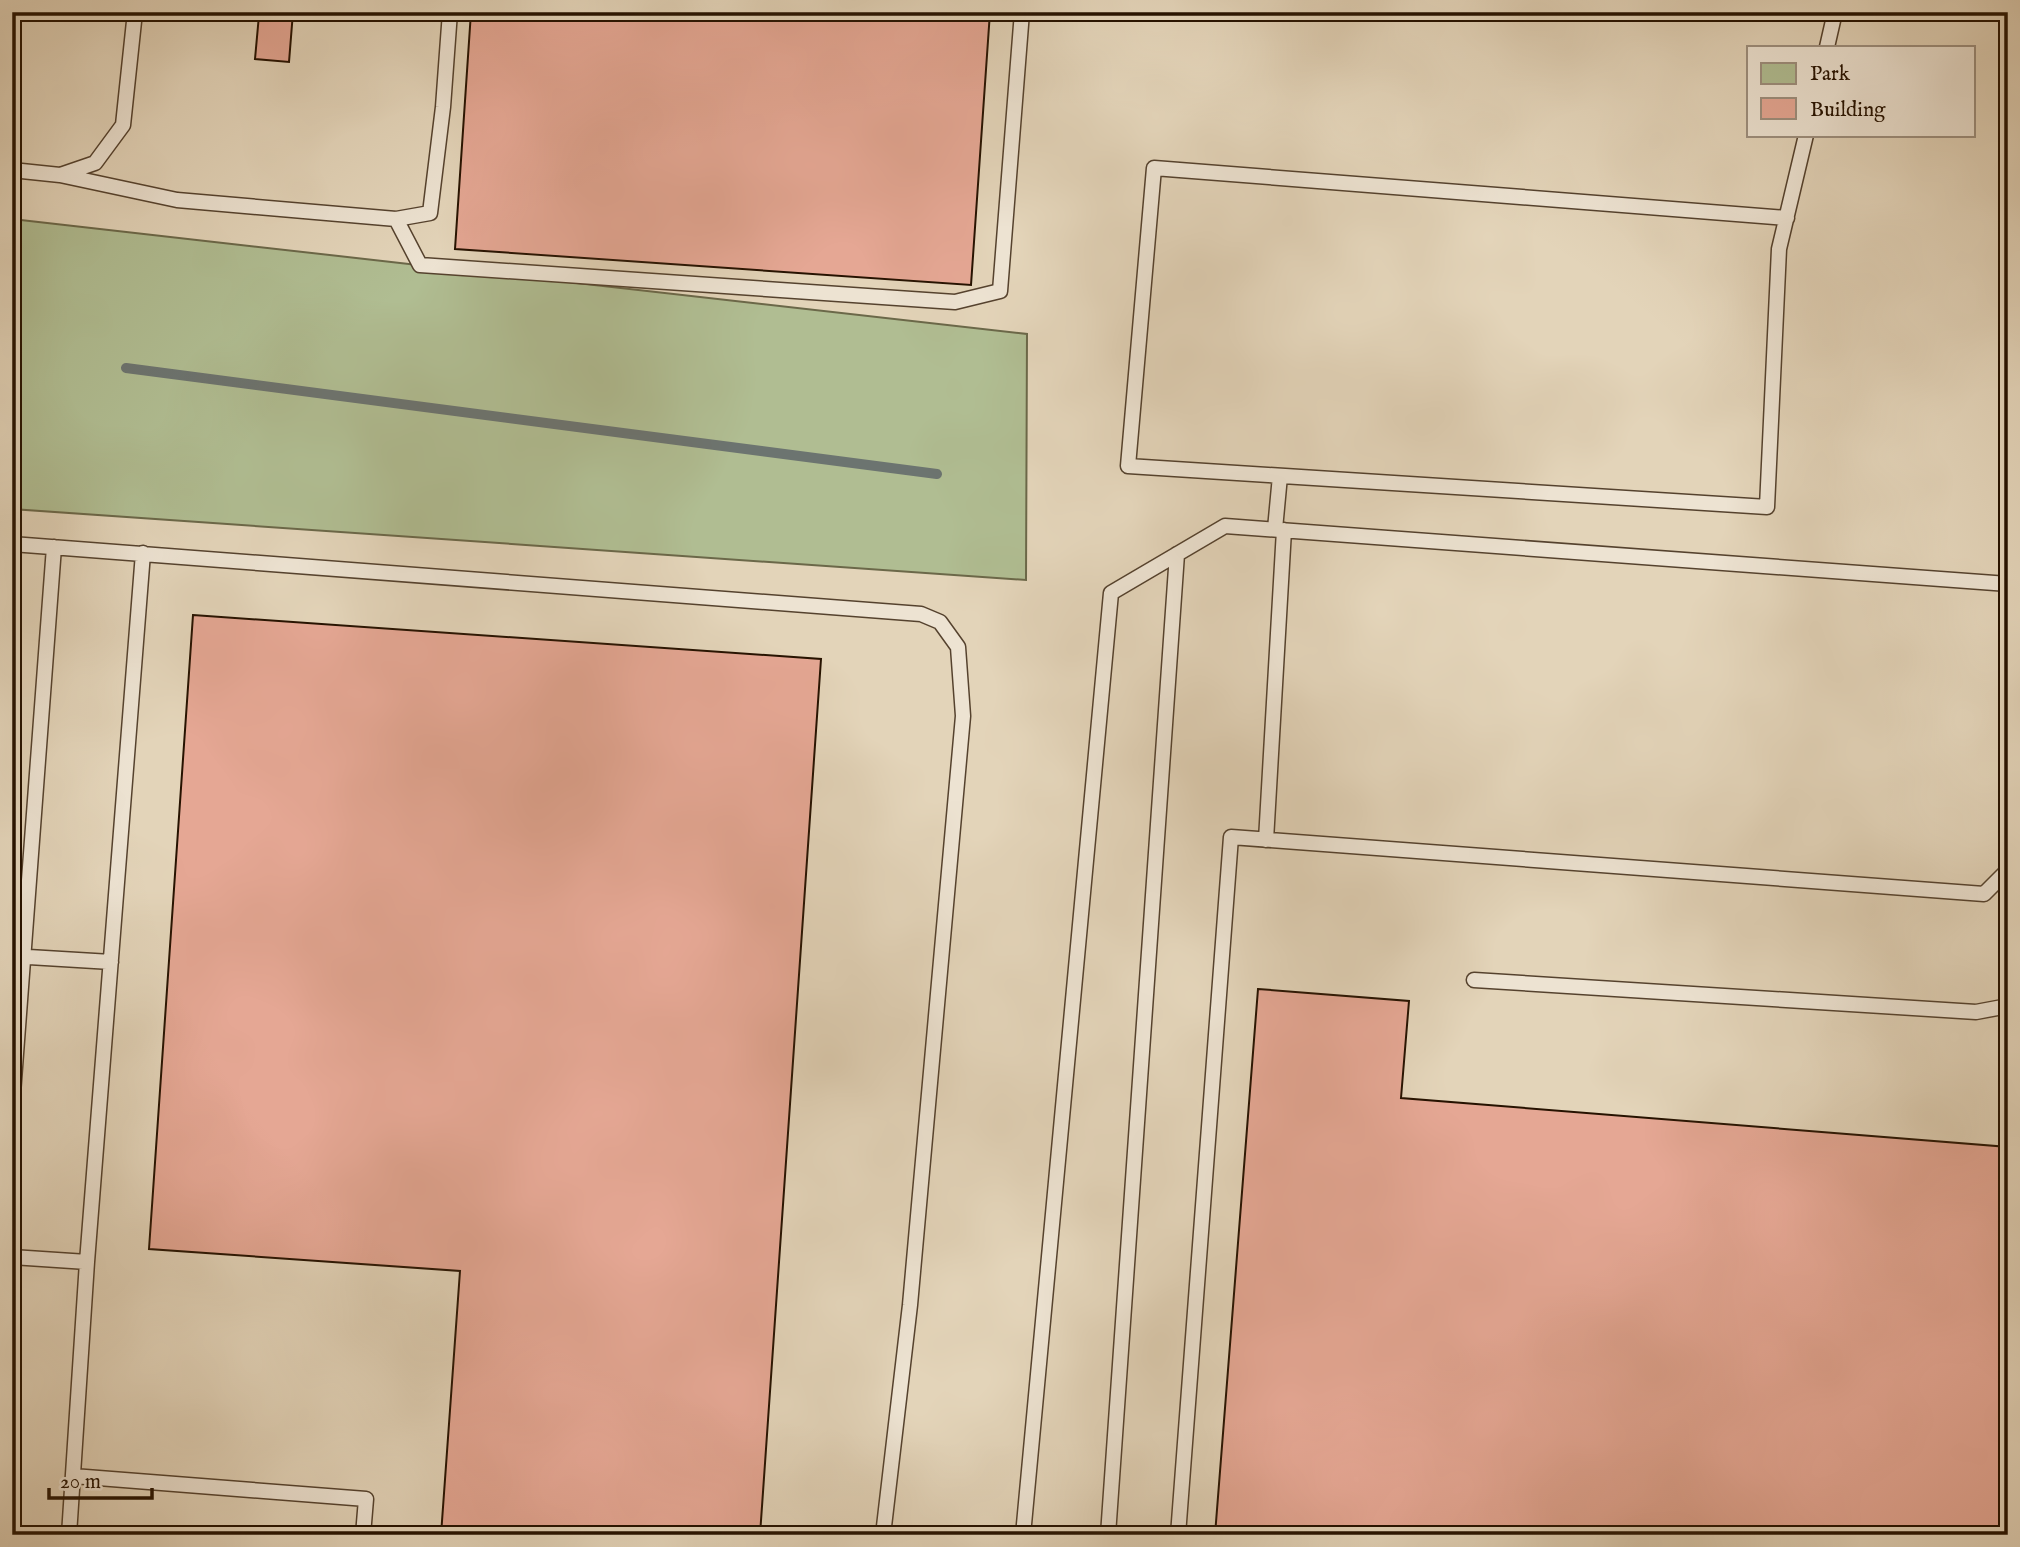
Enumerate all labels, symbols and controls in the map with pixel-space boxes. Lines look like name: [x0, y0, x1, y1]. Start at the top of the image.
legend: [1747, 46, 1974, 136]
text: Park: [1810, 61, 1851, 88]
text: Building: [1810, 97, 1886, 124]
scale bar: [49, 1456, 152, 1500]
text: 20 m: [60, 1469, 101, 1496]

